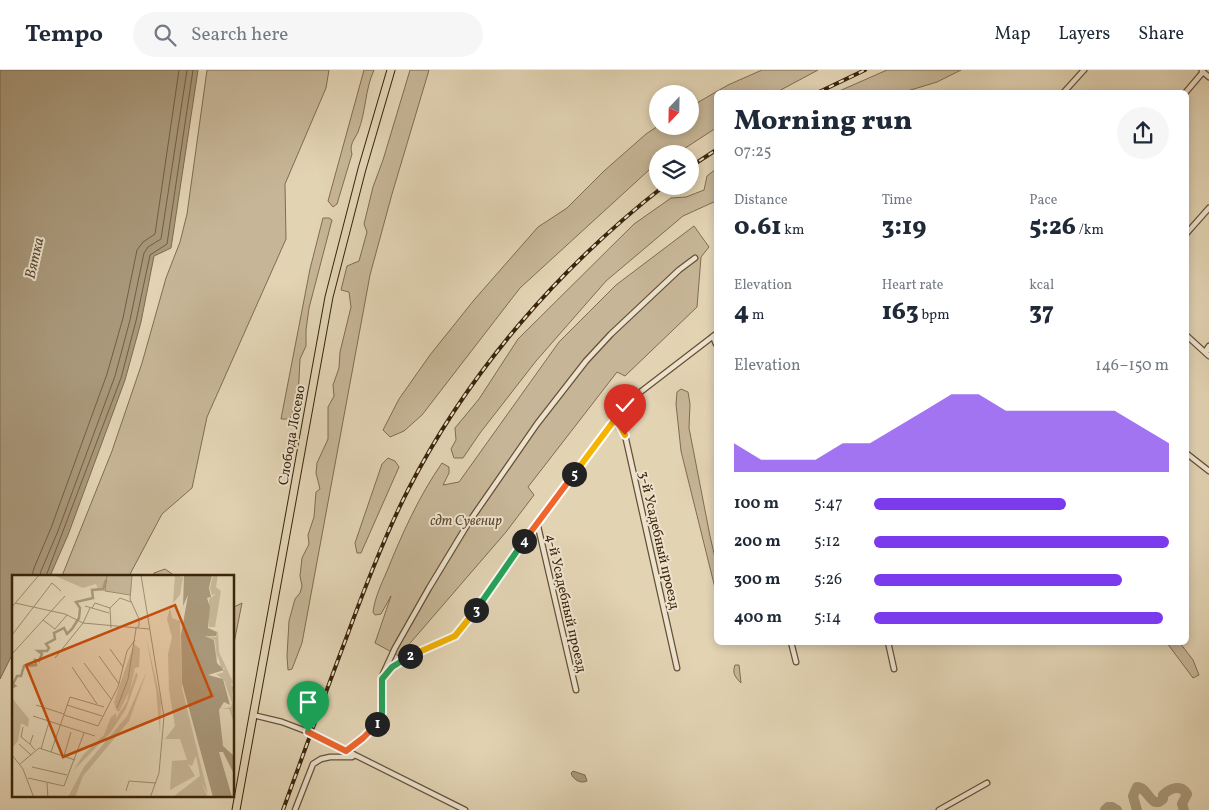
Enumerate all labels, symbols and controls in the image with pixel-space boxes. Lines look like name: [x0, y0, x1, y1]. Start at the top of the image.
search box: [133, 12, 483, 57]
text: Tempo: [25, 18, 103, 52]
icon: search: [151, 21, 179, 49]
text: Search here: [191, 22, 288, 48]
text: Map: [994, 22, 1030, 47]
text: Layers: [1058, 22, 1110, 47]
text: Share: [1138, 22, 1184, 47]
north arrow: [649, 85, 699, 135]
map controls: [649, 85, 699, 195]
text: Morning run: [734, 102, 912, 141]
button: share: [1117, 107, 1169, 159]
text: 07:25: [734, 141, 771, 163]
button: layers: [649, 145, 699, 195]
text: Distance: [734, 191, 788, 210]
text: Time: [882, 191, 912, 210]
text: Pace: [1029, 191, 1057, 210]
text: 0.61: [734, 210, 782, 245]
text: 3:19: [882, 210, 926, 245]
text: 5:26: [1029, 210, 1076, 245]
text: km: [782, 221, 804, 240]
text: /km: [1076, 221, 1104, 240]
water label: Вятка: [21, 236, 50, 281]
text: Elevation: [734, 276, 792, 295]
text: Heart rate: [882, 276, 943, 295]
text: kcal: [1029, 276, 1054, 295]
text: 4: [734, 295, 749, 330]
text: 163: [882, 295, 919, 330]
text: 37: [1029, 295, 1054, 330]
text: m: [749, 306, 764, 325]
text: bpm: [919, 306, 950, 325]
text: Elevation: [734, 355, 801, 377]
text: 146–150 m: [1095, 355, 1169, 377]
street label: Слобода Лосево: [274, 384, 311, 487]
pin: [604, 384, 646, 435]
icon: check: [611, 391, 639, 419]
pin: 5: [562, 462, 586, 486]
text: 5: [571, 465, 578, 484]
street label: 3-й Усадебный проезд: [633, 469, 684, 611]
text: 100 m: [734, 493, 779, 515]
text: 5:47: [814, 493, 843, 515]
park label: сдт Сувенир: [430, 512, 502, 531]
pin: 4: [512, 528, 536, 554]
text: 200 m: [734, 531, 781, 553]
text: 5:12: [814, 531, 840, 553]
text: 4: [520, 532, 529, 551]
street label: 4-й Усадебный проезд: [540, 532, 591, 675]
text: 300 m: [734, 569, 780, 591]
text: 5:26: [814, 569, 842, 591]
inset map: [12, 575, 235, 798]
pin: 3: [464, 598, 488, 622]
text: 3: [473, 601, 480, 620]
text: 400 m: [734, 607, 782, 629]
text: 5:14: [814, 607, 841, 629]
pin: 2: [398, 644, 422, 668]
text: 2: [407, 647, 414, 666]
pin: [287, 681, 329, 732]
icon: arrive: [294, 688, 322, 716]
pin: 1: [364, 712, 390, 736]
text: 1: [375, 715, 380, 734]

